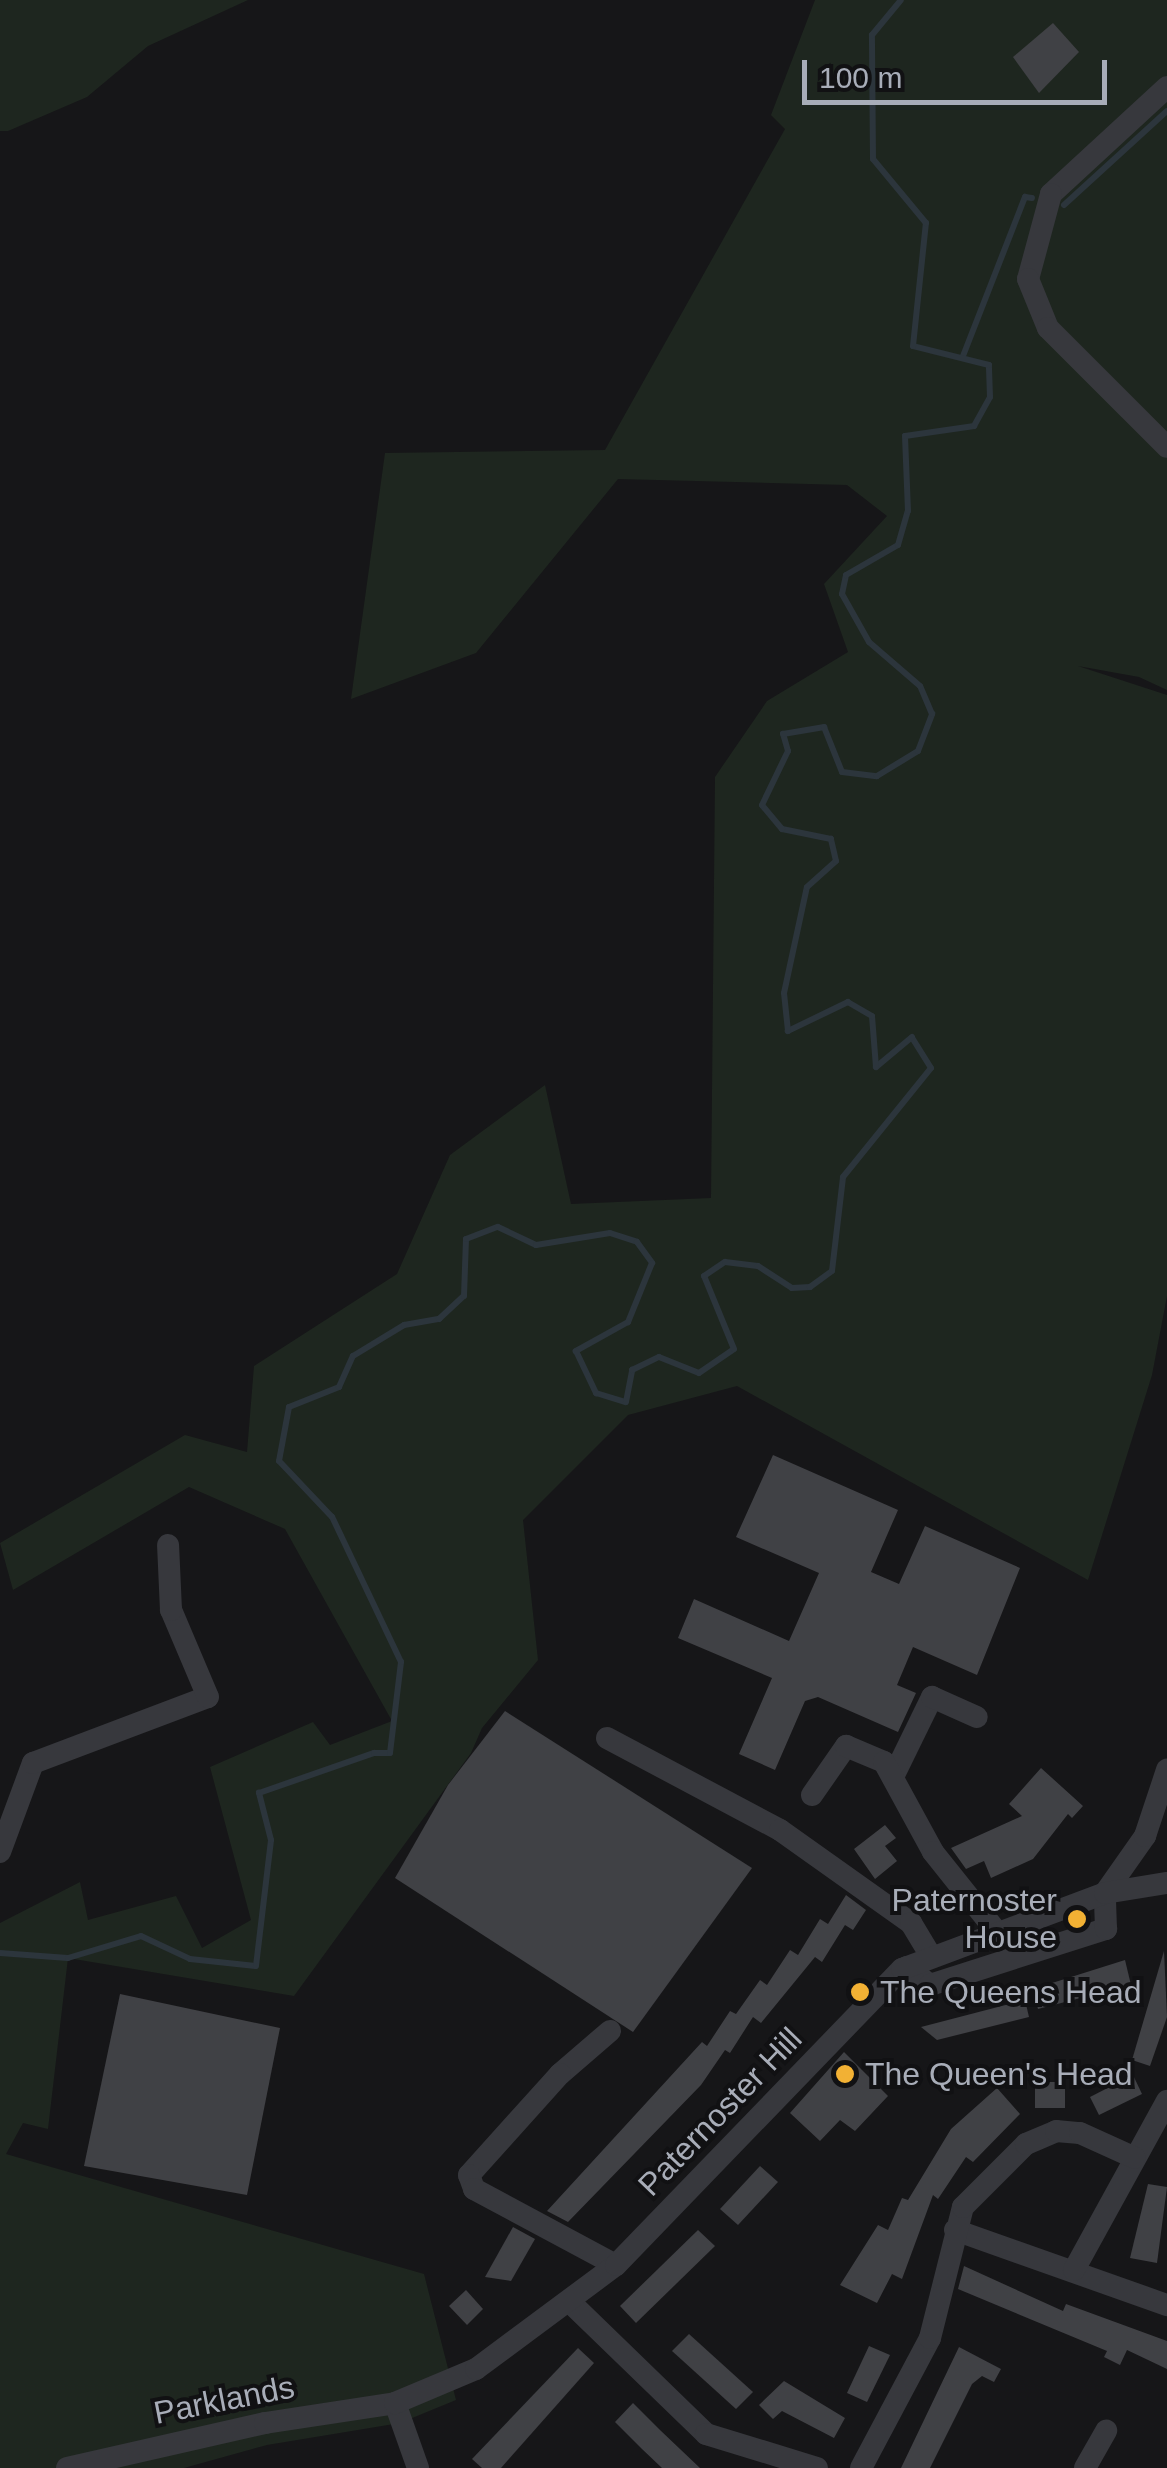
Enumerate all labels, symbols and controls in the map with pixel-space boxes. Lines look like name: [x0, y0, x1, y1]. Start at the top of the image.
scale bar: [807, 40, 1112, 102]
text: 100 m: [819, 61, 902, 94]
place label: Paternoster House: [892, 1882, 1057, 1957]
marker: Paternoster House: [1066, 1908, 1088, 1930]
place label: The Queens Head: [880, 1973, 1142, 2011]
marker: The Queens Head: [849, 1981, 871, 2003]
street label: Paternoster Hill: [630, 2020, 810, 2204]
place label: The Queen's Head: [865, 2055, 1133, 2093]
marker: The Queen's Head: [834, 2063, 856, 2085]
street label: Parklands: [150, 2368, 298, 2432]

